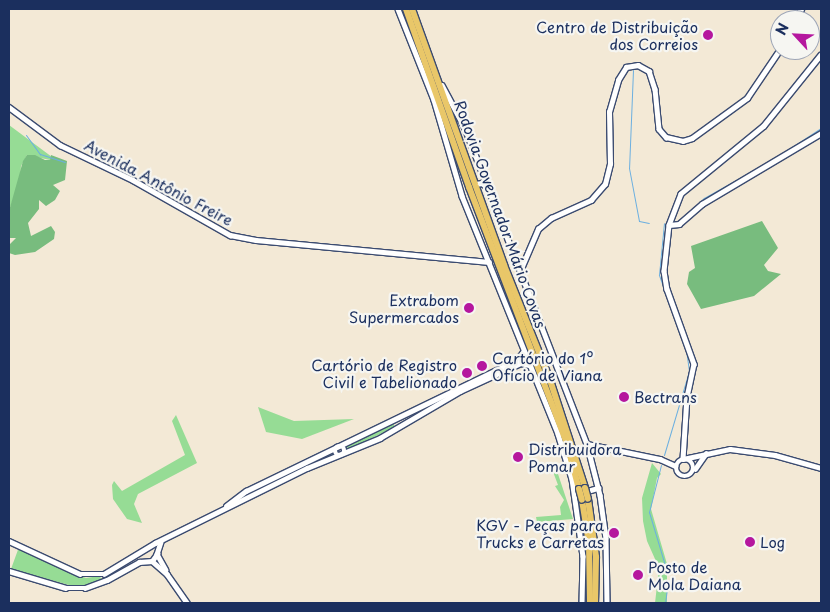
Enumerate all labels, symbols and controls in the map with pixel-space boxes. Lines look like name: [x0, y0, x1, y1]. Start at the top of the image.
north arrow: [770, 10, 820, 60]
place label: Centro de Distribuição dos Correios: [535, 17, 698, 52]
text: N: [770, 19, 794, 38]
marker: Centro de Distribuição dos Correios: [702, 29, 714, 41]
street label: Rodovia Governador Mário Covas: [451, 97, 551, 331]
street label: Avenida Antônio Freire: [82, 135, 236, 229]
place label: Extrabom Supermercados: [349, 290, 459, 325]
marker: Extrabom Supermercados: [463, 302, 475, 314]
place label: Cartório do 1º Ofício de Viana: [492, 348, 603, 383]
place label: Cartório de Registro Civil e Tabelionado: [312, 355, 457, 390]
marker: Cartório do 1º Ofício de Viana: [476, 360, 488, 372]
marker: Cartório de Registro Civil e Tabelionado: [461, 367, 473, 379]
place label: Bectrans: [634, 388, 697, 406]
marker: Bectrans: [618, 391, 630, 403]
place label: Distribuidora Pomar: [528, 439, 621, 474]
marker: Distribuidora Pomar: [512, 451, 524, 463]
place label: KGV - Peças para Trucks e Carretas: [475, 515, 604, 550]
marker: KGV - Peças para Trucks e Carretas: [608, 527, 620, 539]
place label: Log: [760, 533, 785, 551]
marker: Log: [744, 536, 756, 548]
place label: Posto de Mola Daiana: [648, 557, 741, 592]
marker: Posto de Mola Daiana: [632, 569, 644, 581]

